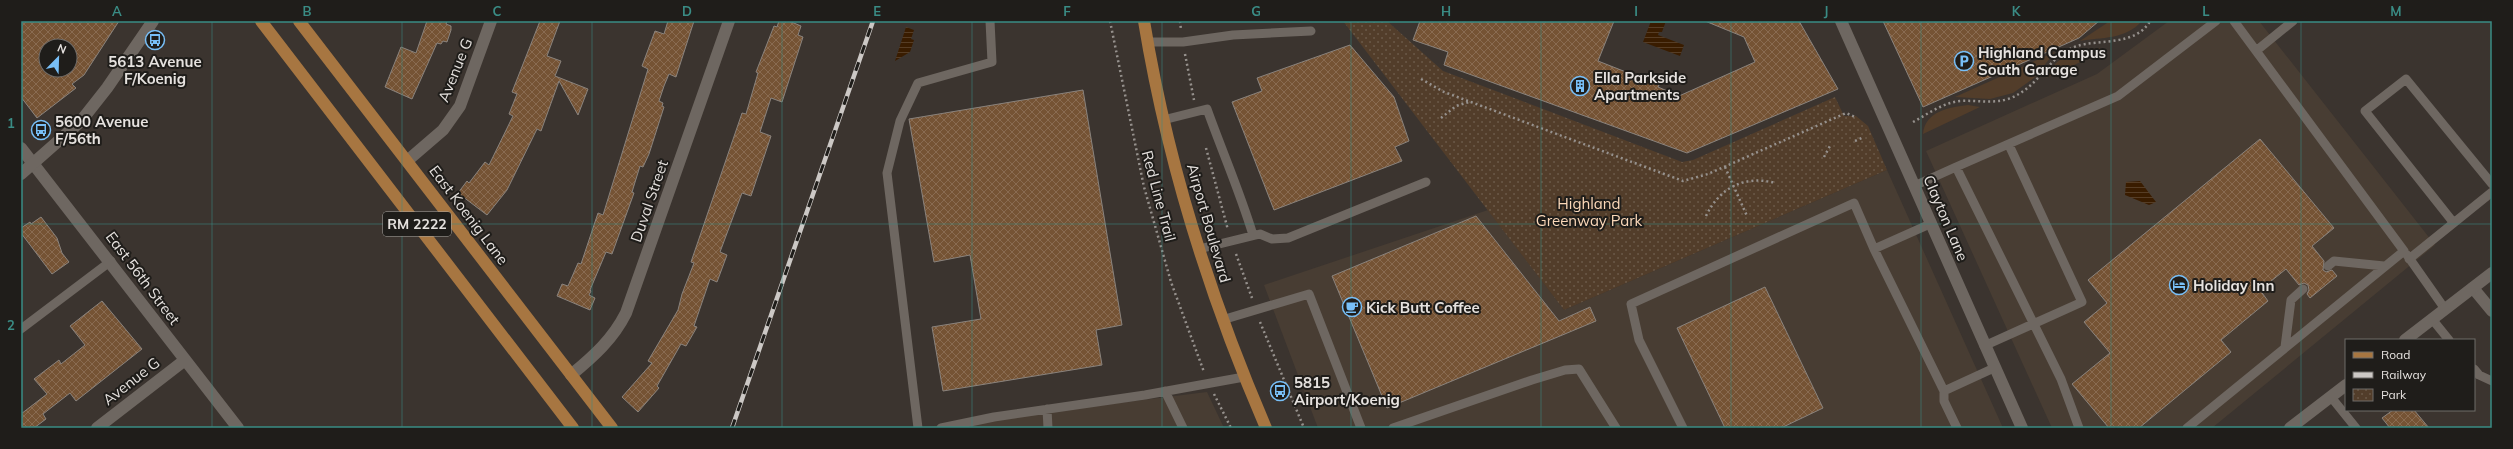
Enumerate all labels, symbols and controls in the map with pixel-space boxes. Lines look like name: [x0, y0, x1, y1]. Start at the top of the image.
text: A: [112, 3, 122, 19]
text: B: [303, 3, 312, 19]
text: C: [493, 3, 502, 19]
text: D: [682, 3, 692, 19]
text: E: [873, 3, 881, 19]
text: F: [1063, 3, 1071, 19]
text: G: [1251, 3, 1261, 19]
text: H: [1441, 3, 1451, 19]
text: I: [1634, 3, 1638, 19]
text: J: [1824, 3, 1828, 19]
text: K: [2012, 3, 2022, 19]
text: L: [2202, 3, 2210, 19]
text: M: [2390, 3, 2402, 19]
bus stop icon: 5613 Avenue F/Koenig: [144, 29, 166, 51]
street label: Avenue G: [434, 35, 476, 105]
north arrow: [38, 38, 78, 78]
text: N: [55, 41, 68, 57]
place label: Highland Campus South Garage: [1978, 43, 2106, 79]
parking icon: Highland Campus South Garage: [1953, 50, 1975, 72]
place label: 5613 Avenue F/Koenig: [108, 52, 202, 88]
place label: Ella Parkside Apartments: [1594, 68, 1686, 104]
building icon: Ella Parkside Apartments: [1569, 75, 1591, 97]
place label: 5600 Avenue F/56th: [55, 112, 148, 148]
text: 1: [7, 115, 15, 131]
bus stop icon: 5600 Avenue F/56th: [30, 119, 52, 141]
street label: Red Line Trail: [1138, 148, 1180, 244]
street label: Duval Street: [626, 157, 672, 245]
street label: East Koenig Lane: [425, 161, 513, 269]
street label: Airport Boulevard: [1183, 161, 1235, 285]
street label: Clayton Lane: [1919, 172, 1973, 264]
park label: Highland Greenway Park: [1536, 194, 1643, 230]
road number: RM 2222: [383, 212, 451, 236]
street label: East 56th Street: [102, 228, 184, 328]
hotel icon: Holiday Inn: [2168, 274, 2190, 296]
place label: Holiday Inn: [2193, 276, 2274, 295]
cafe icon: Kick Butt Coffee: [1341, 296, 1363, 318]
place label: Kick Butt Coffee: [1366, 298, 1480, 317]
text: 2: [7, 317, 15, 333]
legend: [2345, 339, 2475, 411]
text: Road: [2381, 347, 2410, 362]
street label: Avenue G: [99, 353, 163, 409]
text: Railway: [2381, 367, 2427, 382]
place label: 5815 Airport/Koenig: [1294, 373, 1400, 409]
bus stop icon: 5815 Airport/Koenig: [1269, 380, 1291, 402]
text: Park: [2381, 387, 2407, 402]

